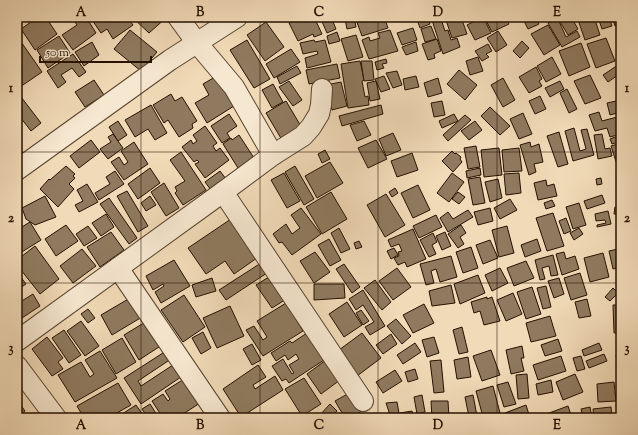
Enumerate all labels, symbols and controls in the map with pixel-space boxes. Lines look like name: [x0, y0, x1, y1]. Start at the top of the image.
text: A: [76, 4, 87, 22]
text: B: [196, 4, 205, 22]
text: C: [314, 4, 324, 22]
text: D: [433, 4, 443, 22]
text: E: [553, 4, 561, 22]
scale bar: [40, 38, 151, 64]
text: 50 m: [45, 44, 69, 62]
text: 1: [9, 80, 14, 98]
text: 1: [625, 80, 630, 98]
text: 2: [8, 210, 15, 228]
text: 2: [624, 210, 631, 228]
text: 3: [8, 340, 14, 358]
text: 3: [624, 340, 630, 358]
text: A: [76, 417, 87, 435]
text: B: [196, 417, 205, 435]
text: C: [314, 417, 324, 435]
text: D: [433, 417, 443, 435]
text: E: [553, 417, 561, 435]

